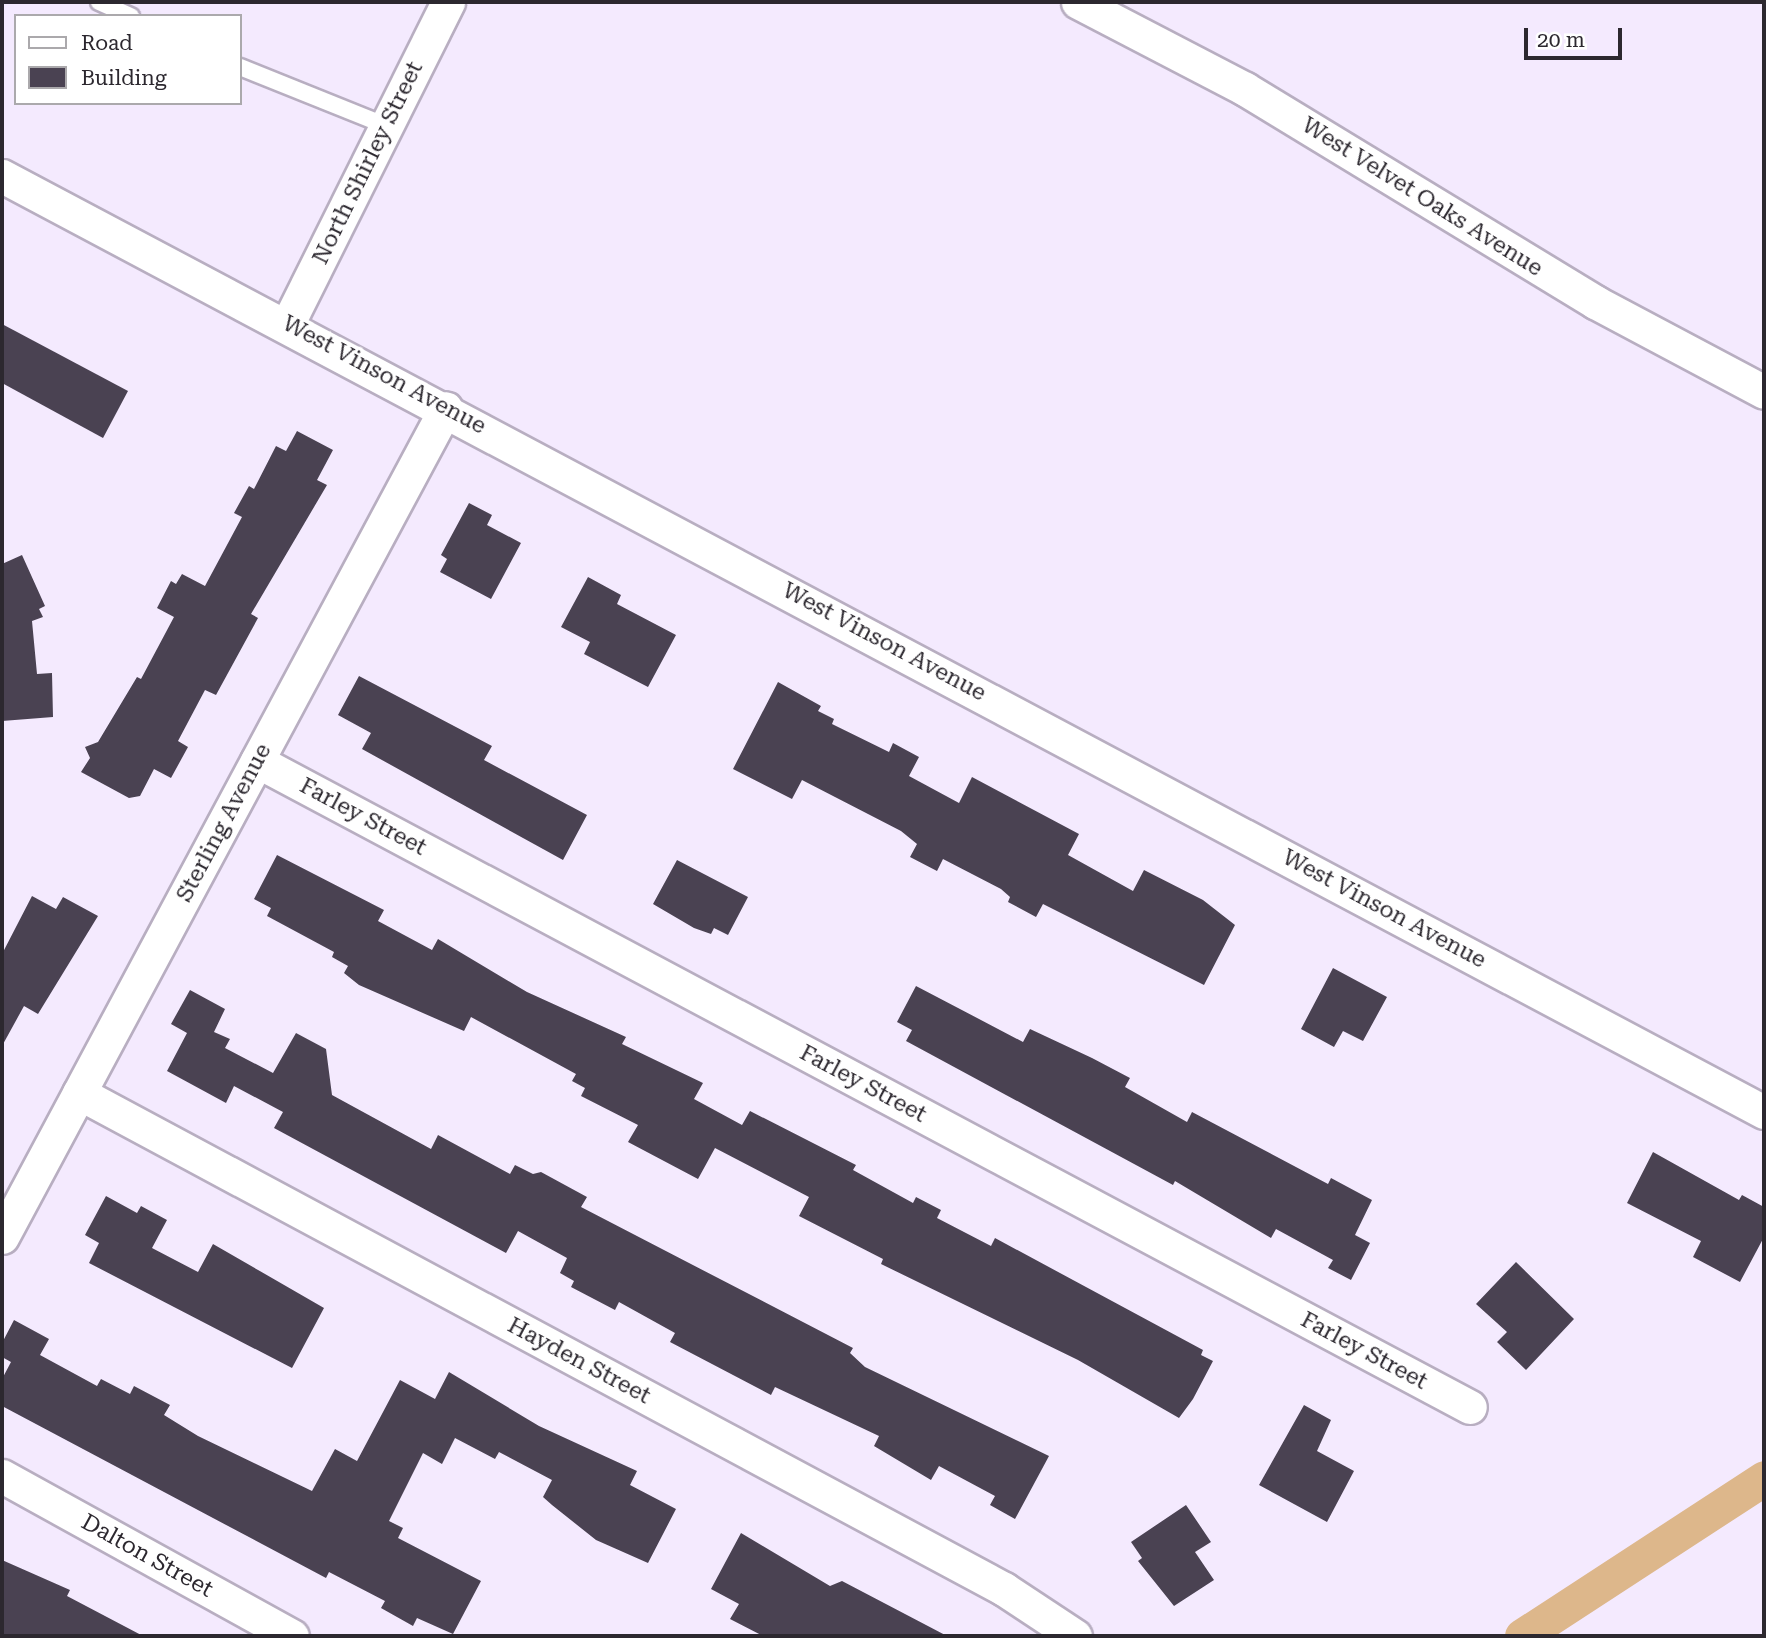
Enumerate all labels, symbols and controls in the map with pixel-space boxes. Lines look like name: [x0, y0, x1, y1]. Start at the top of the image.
legend: [14, 14, 242, 105]
scale bar: [1528, 14, 1626, 58]
text: 20 m: [1537, 28, 1585, 52]
text: Road: [81, 31, 133, 55]
street label: North Shirley Street: [307, 57, 429, 269]
text: Building: [81, 66, 167, 90]
street label: West Velvet Oaks Avenue: [1296, 111, 1548, 283]
street label: West Vinson Avenue: [277, 310, 491, 440]
street label: West Vinson Avenue: [777, 577, 991, 707]
street label: Sterling Avenue: [171, 739, 277, 907]
street label: Farley Street: [295, 772, 431, 862]
street label: West Vinson Avenue: [1277, 844, 1491, 974]
street label: Farley Street: [795, 1039, 931, 1129]
street label: Farley Street: [1296, 1306, 1432, 1396]
street label: Hayden Street: [503, 1312, 655, 1410]
street label: Dalton Street: [76, 1508, 218, 1604]

